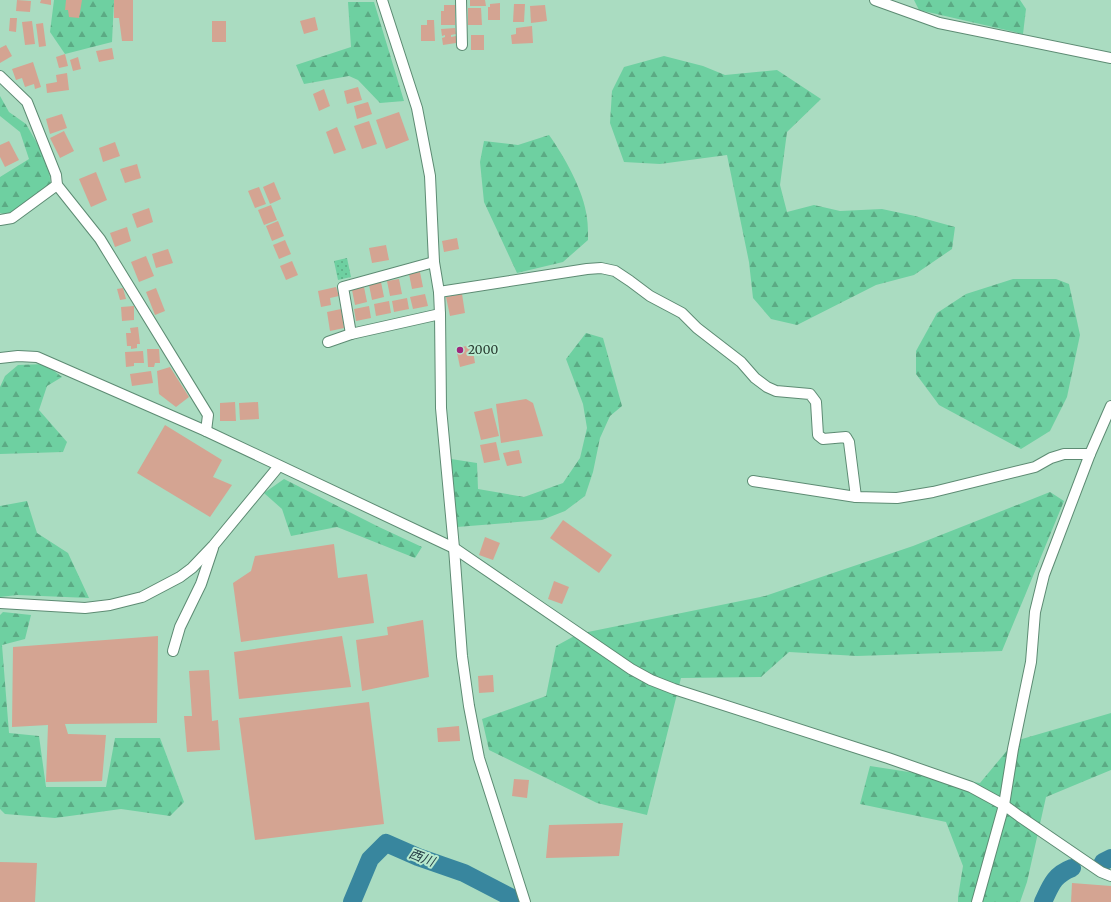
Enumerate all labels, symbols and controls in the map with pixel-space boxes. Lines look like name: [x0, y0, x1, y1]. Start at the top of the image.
place label: 2000: [468, 342, 499, 357]
marker: 2000: [455, 345, 465, 355]
water label: 西川: [407, 845, 439, 871]

